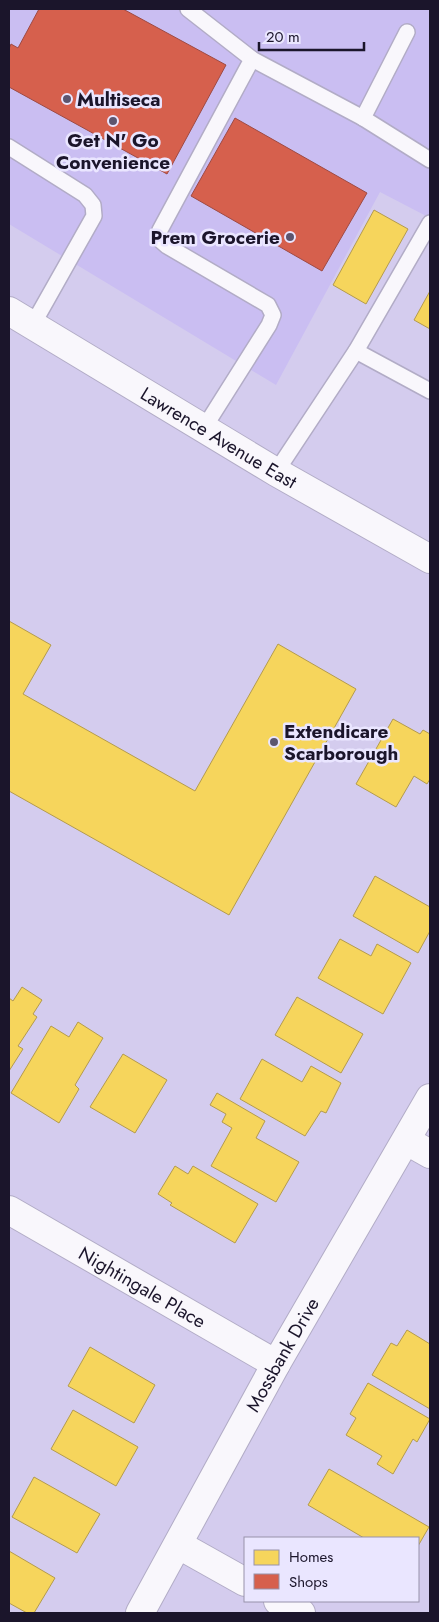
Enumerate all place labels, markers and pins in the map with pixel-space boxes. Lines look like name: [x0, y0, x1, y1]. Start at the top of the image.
place label: Multiseca: [77, 86, 160, 113]
marker: Multiseca: [61, 93, 73, 105]
marker: Get N' Go Convenience: [107, 115, 119, 127]
place label: Get N' Go Convenience: [56, 127, 170, 176]
place label: Prem Grocerie: [150, 224, 280, 251]
marker: Prem Grocerie: [284, 231, 296, 243]
place label: Extendicare Scarborough: [284, 718, 398, 767]
marker: Extendicare Scarborough: [268, 736, 280, 748]

